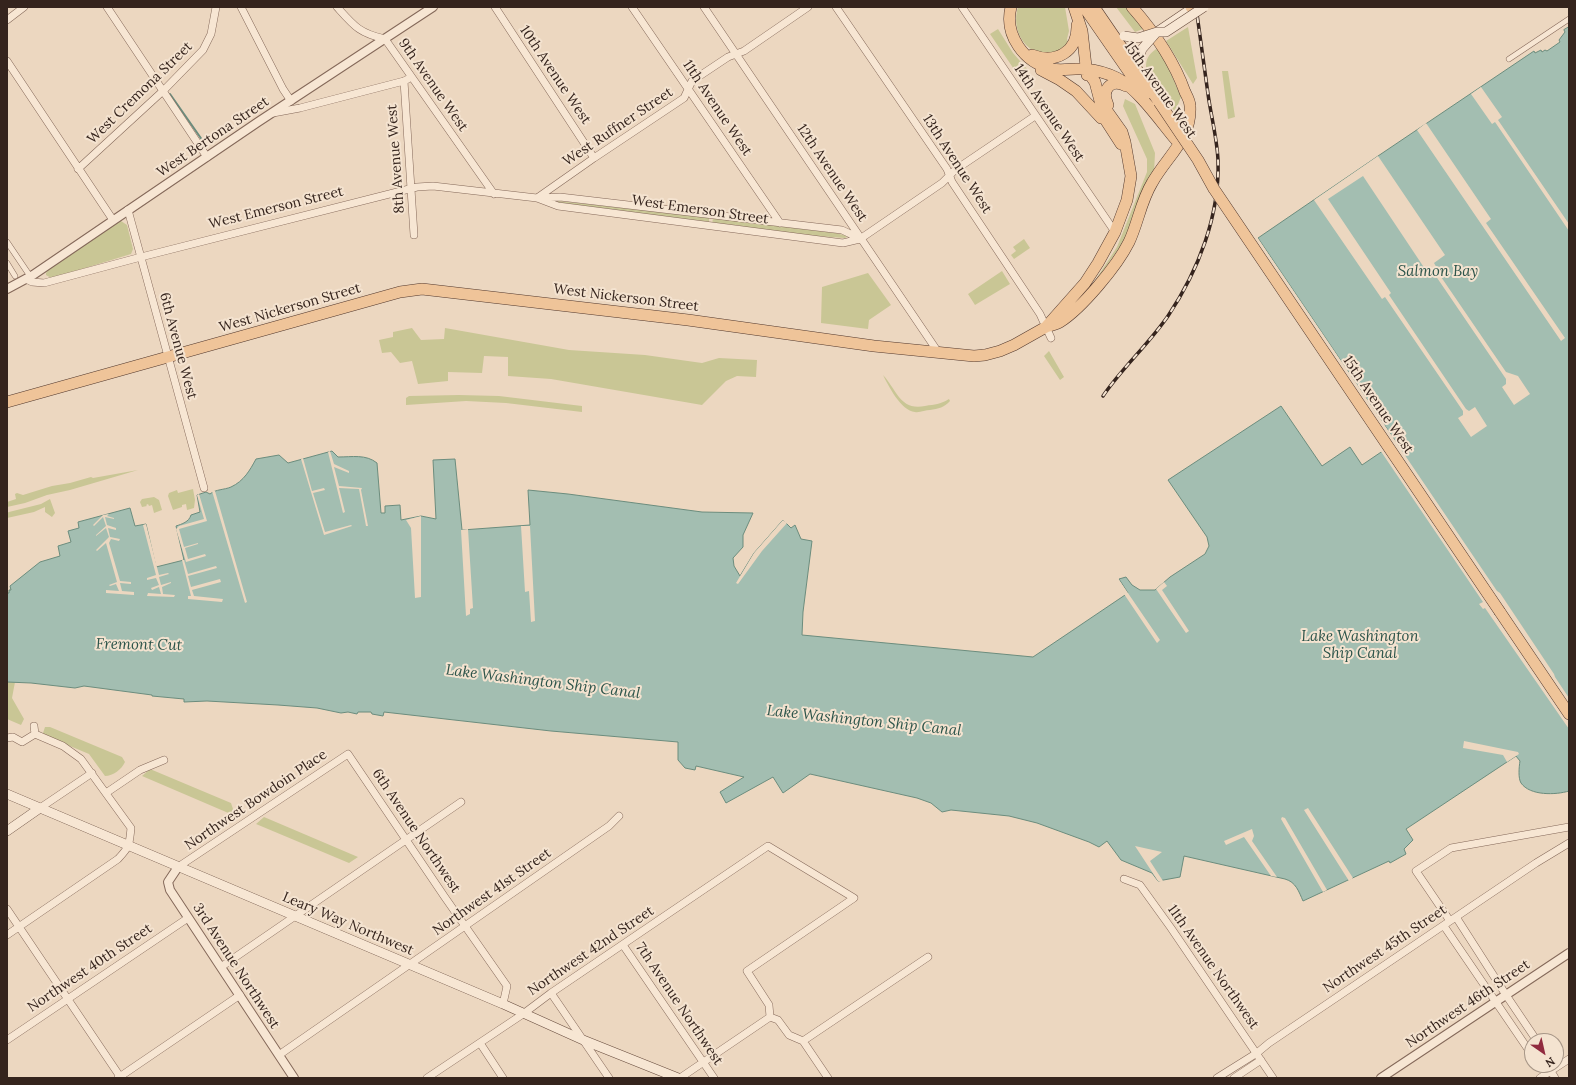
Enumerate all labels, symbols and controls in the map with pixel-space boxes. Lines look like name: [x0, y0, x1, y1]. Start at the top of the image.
street label: 10th Avenue West: [516, 22, 594, 128]
street label: 9th Avenue West: [395, 35, 471, 135]
street label: West Cremona Street: [84, 38, 196, 148]
street label: 15th Avenue West: [1120, 38, 1200, 142]
street label: 11th Avenue West: [679, 57, 755, 159]
street label: 14th Avenue West: [1010, 61, 1088, 165]
street label: West Ruffner Street: [560, 84, 676, 170]
street label: West Bertona Street: [154, 93, 272, 181]
street label: 8th Avenue West: [384, 104, 408, 214]
street label: 13th Avenue West: [919, 111, 995, 217]
street label: 12th Avenue West: [793, 121, 871, 225]
street label: West Emerson Street: [207, 183, 345, 233]
street label: West Emerson Street: [631, 192, 769, 228]
water label: Salmon Bay: [1398, 263, 1478, 281]
street label: West Nickerson Street: [217, 280, 363, 336]
street label: West Nickerson Street: [552, 281, 700, 315]
street label: 6th Avenue West: [156, 291, 200, 401]
street label: 15th Avenue West: [1339, 353, 1417, 457]
water label: Lake Washington Ship Canal: [1301, 628, 1419, 663]
water label: Fremont Cut: [96, 635, 182, 655]
water label: Lake Washington Ship Canal: [445, 661, 641, 703]
water label: Lake Washington Ship Canal: [766, 702, 962, 740]
street label: Northwest Bowdoin Place: [182, 746, 330, 854]
street label: 6th Avenue Northwest: [368, 766, 464, 896]
street label: Northwest 41st Street: [430, 845, 554, 939]
street label: Leary Way Northwest: [280, 889, 416, 959]
street label: 3rd Avenue Northwest: [189, 900, 283, 1032]
street label: Northwest 45th Street: [1320, 901, 1450, 997]
street label: 11th Avenue Northwest: [1164, 902, 1262, 1032]
street label: Northwest 42nd Street: [525, 903, 657, 999]
street label: Northwest 40th Street: [25, 920, 155, 1016]
street label: 7th Avenue Northwest: [632, 939, 726, 1069]
street label: Northwest 46th Street: [1403, 956, 1533, 1052]
north arrow: [1524, 1033, 1564, 1073]
text: N: [1543, 1054, 1558, 1070]

